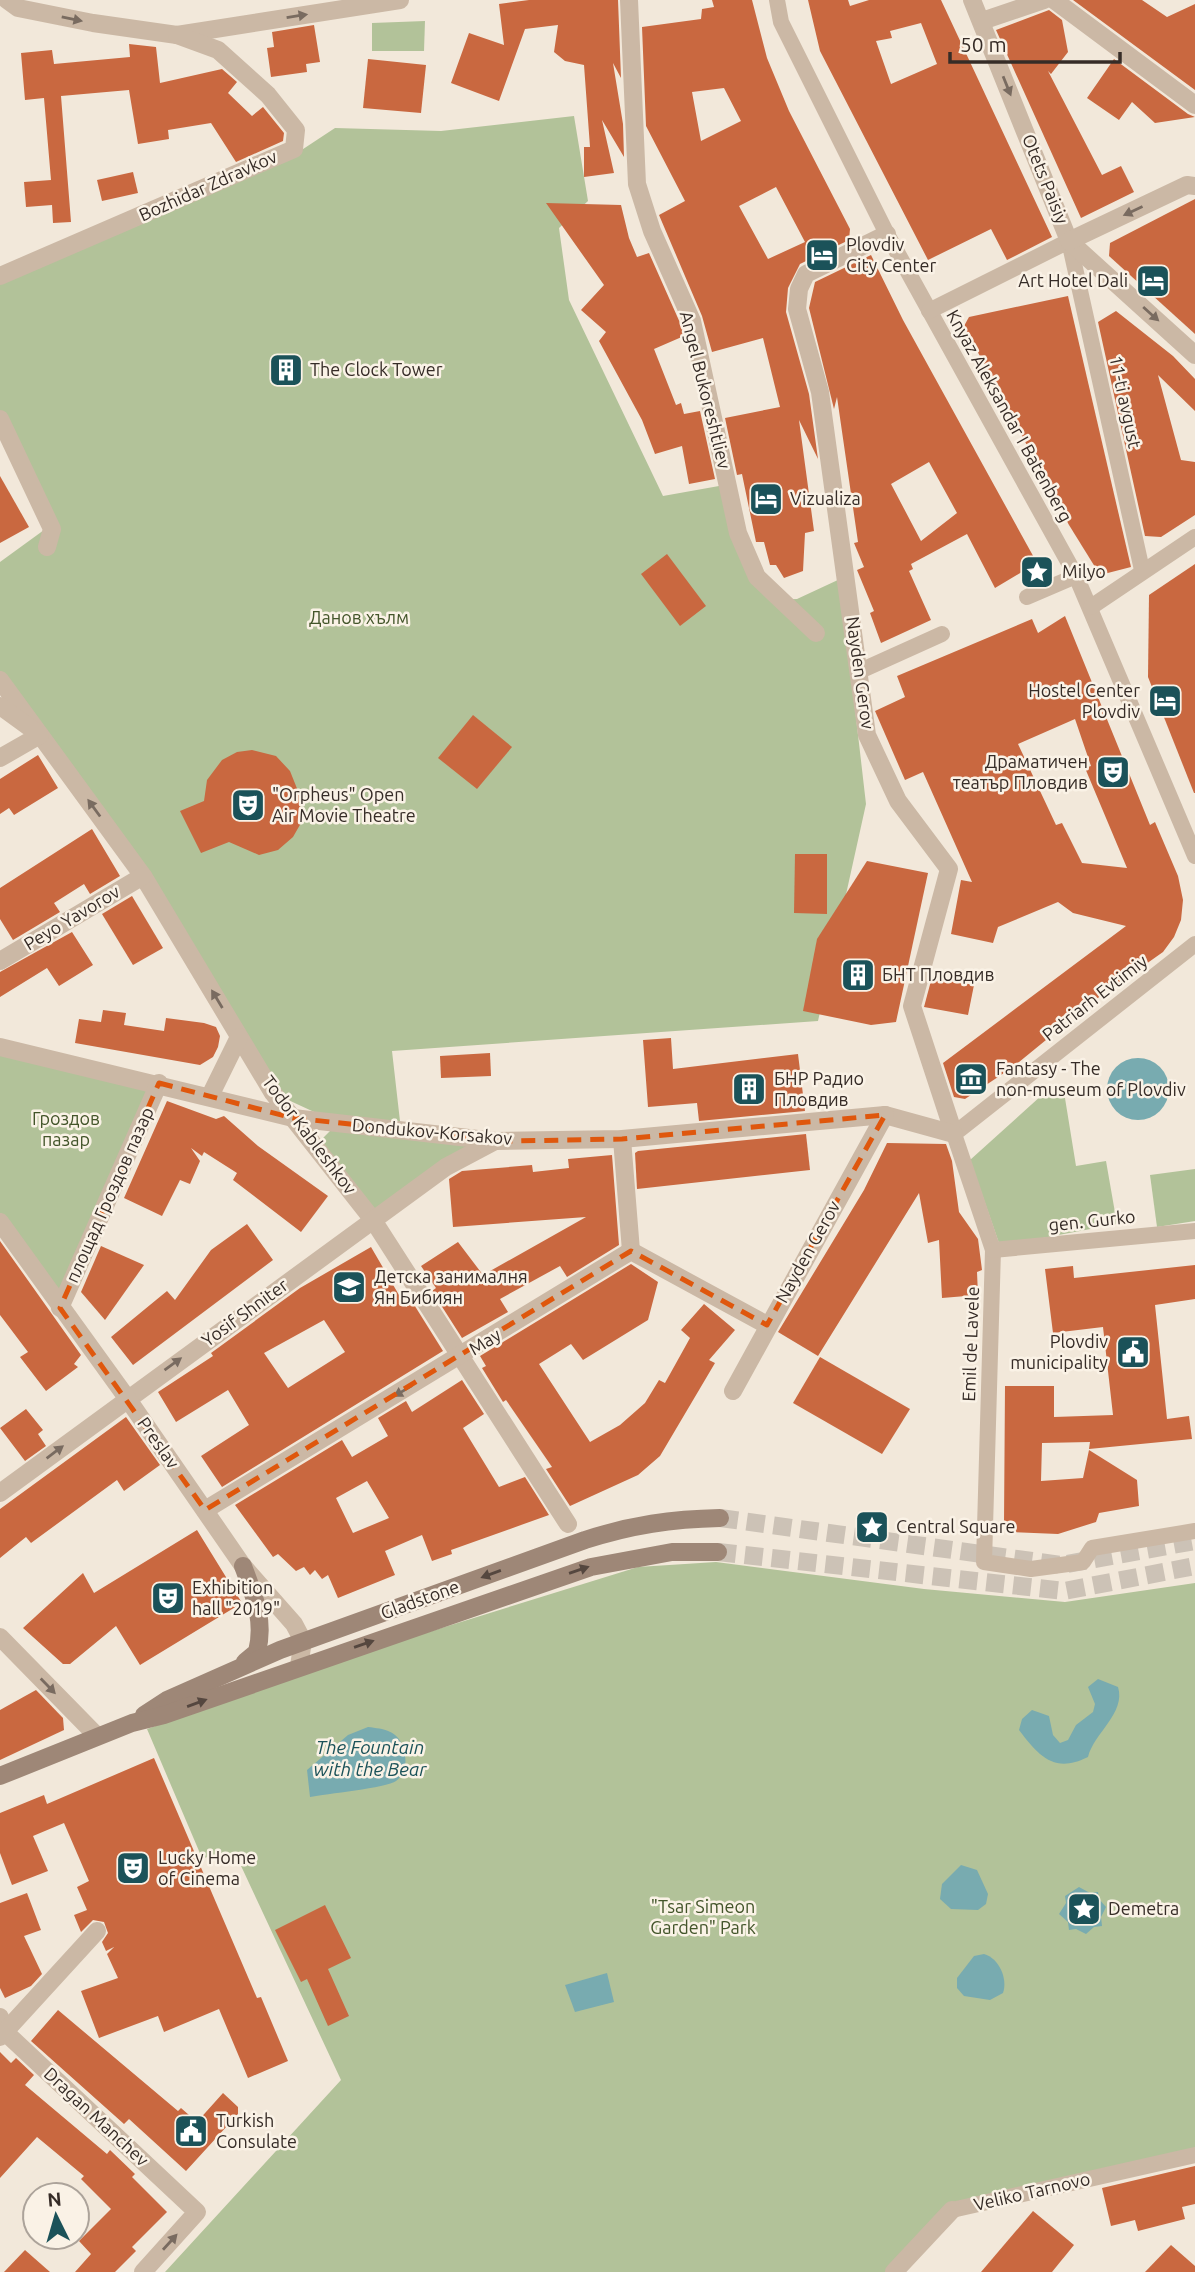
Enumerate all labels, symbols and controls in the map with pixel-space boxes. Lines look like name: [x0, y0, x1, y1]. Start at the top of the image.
one-way arrow: [286, 10, 308, 21]
one-way arrow: [61, 13, 83, 24]
scale bar: [950, 21, 1120, 65]
text: 50 m: [960, 32, 1007, 56]
one-way arrow: [1002, 75, 1013, 96]
street label: Otets Paisiy: [1019, 131, 1073, 227]
street label: Bozhidar Zdravkov: [136, 146, 280, 224]
one-way arrow: [1123, 205, 1143, 217]
place label: Plovdiv City Center: [846, 234, 937, 275]
hotel icon: Plovdiv City Center: [803, 236, 841, 274]
hotel icon: Art Hotel Dali: [1134, 262, 1172, 300]
place label: Art Hotel Dali: [1018, 270, 1128, 290]
street label: Knyaz Aleksandar I Batenberg: [943, 306, 1077, 525]
one-way arrow: [1142, 306, 1159, 322]
street label: Angel Bukoreshtliev: [677, 309, 735, 471]
building icon: The Clock Tower: [267, 351, 305, 389]
street label: 11-ti avgust: [1106, 353, 1146, 450]
place label: The Clock Tower: [310, 359, 443, 379]
hotel icon: Vizualiza: [747, 480, 785, 518]
place label: Vizualiza: [790, 488, 861, 508]
place icon: Milyo: [1018, 553, 1056, 591]
place label: Milyo: [1062, 561, 1106, 581]
park label: Данов хълм: [309, 607, 409, 627]
street label: Nayden Gerov: [843, 615, 879, 731]
place label: Hostel Center Plovdiv: [1028, 680, 1140, 721]
hotel icon: Hostel Center Plovdiv: [1146, 682, 1184, 720]
place label: Драматичен театър Пловдив: [953, 751, 1088, 792]
theatre icon: Драматичен театър Пловдив: [1094, 753, 1132, 791]
place label: "Orpheus" Open Air Movie Theatre: [272, 784, 416, 825]
theatre icon: "Orpheus" Open Air Movie Theatre: [229, 786, 267, 824]
one-way arrow: [87, 799, 101, 817]
street label: Peyo Yavorov: [20, 881, 123, 954]
street label: Patriarh Evtimiy: [1038, 950, 1151, 1044]
building icon: БНТ Пловдив: [839, 956, 877, 994]
place label: БНТ Пловдив: [882, 964, 994, 984]
one-way arrow: [210, 990, 223, 1009]
place label: Fantasy - The non-museum of Plovdiv: [996, 1058, 1186, 1099]
museum icon: Fantasy - The non-museum of Plovdiv: [952, 1060, 990, 1098]
place label: БНР Радио Пловдив: [774, 1068, 864, 1109]
building icon: БНР Радио Пловдив: [730, 1070, 768, 1108]
street label: Todor Kableshkov: [259, 1071, 361, 1198]
street label: площад Гроздов пазар: [61, 1104, 157, 1286]
park label: Гроздов пазар: [32, 1108, 100, 1149]
street label: Dondukov-Korsakov: [351, 1114, 513, 1148]
street label: Nayden Gerov: [771, 1197, 843, 1306]
street label: gen. Gurko: [1047, 1205, 1136, 1235]
place label: Детска занималня Ян Бибиян: [374, 1266, 528, 1307]
school or university icon: Детска занималня Ян Бибиян: [330, 1268, 368, 1306]
street label: Yosif Shniter: [197, 1274, 291, 1350]
street label: Emil de Lavele: [958, 1286, 982, 1402]
street label: May: [465, 1324, 504, 1359]
place label: Plovdiv municipality: [1010, 1331, 1108, 1372]
public building icon: Plovdiv municipality: [1114, 1333, 1152, 1371]
one-way arrow: [164, 1358, 182, 1372]
one-way arrow: [394, 1385, 413, 1397]
street label: Preslav: [134, 1413, 184, 1472]
one-way arrow: [46, 1445, 64, 1459]
place icon: Central Square: [853, 1508, 891, 1546]
place label: Central Square: [896, 1516, 1015, 1536]
one-way arrow: [569, 1564, 590, 1575]
one-way arrow: [480, 1569, 501, 1580]
street label: Gladstone: [378, 1576, 462, 1622]
place label: Exhibition hall "2019": [192, 1577, 280, 1618]
theatre icon: Exhibition hall "2019": [149, 1579, 187, 1617]
one-way arrow: [353, 1638, 374, 1648]
one-way arrow: [39, 1677, 56, 1694]
one-way arrow: [187, 1697, 208, 1708]
water label: The Fountain with the Bear: [314, 1736, 427, 1780]
place label: Lucky Home of Cinema: [158, 1847, 256, 1888]
theatre icon: Lucky Home of Cinema: [114, 1849, 152, 1887]
place icon: Demetra: [1065, 1890, 1103, 1928]
park label: "Tsar Simeon Garden" Park: [650, 1896, 756, 1937]
place label: Demetra: [1108, 1898, 1179, 1918]
street label: Dragan Manchev: [40, 2063, 153, 2170]
place label: Turkish Consulate: [216, 2110, 297, 2151]
public building icon: Turkish Consulate: [172, 2112, 210, 2150]
street label: Veliko Tarnovo: [972, 2168, 1092, 2214]
north arrow: [21, 2181, 91, 2251]
text: N: [46, 2187, 63, 2211]
one-way arrow: [162, 2234, 178, 2251]

